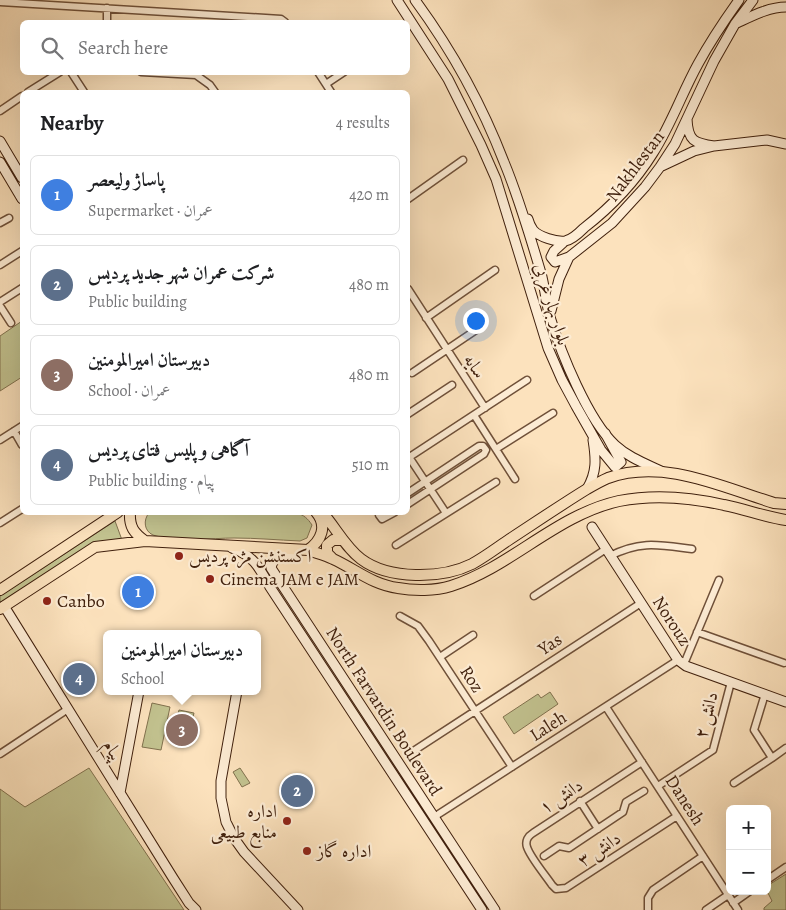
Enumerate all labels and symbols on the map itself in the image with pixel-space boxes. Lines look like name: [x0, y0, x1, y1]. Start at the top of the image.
street label: Nakhlestan: [600, 125, 670, 207]
street label: بلوار بهار غربی: [527, 260, 576, 348]
your location: [463, 308, 489, 334]
street label: سایه: [458, 349, 492, 383]
place label: اکستنشن مژه پردیس: [189, 544, 312, 569]
marker: اکستنشن مژه پردیس: [173, 550, 185, 562]
place label: Cinema JAM e JAM: [220, 567, 359, 591]
pin: 1: [122, 573, 154, 611]
marker: Cinema JAM e JAM: [204, 573, 216, 585]
place label: Canbo: [57, 589, 105, 613]
street label: Norouz: [647, 591, 697, 651]
marker: Canbo: [41, 595, 53, 607]
street label: North Farvardin Boulevard: [320, 622, 448, 800]
street label: Yas: [532, 627, 567, 661]
pin: 4: [63, 660, 95, 698]
street label: Roz: [454, 661, 490, 697]
street label: دانش ۲: [688, 689, 724, 741]
street label: Laleh: [525, 705, 571, 747]
pin: 3: [166, 711, 198, 749]
street label: پیام: [94, 735, 129, 767]
street label: Danesh: [660, 770, 710, 830]
pin: 2: [281, 772, 313, 810]
street label: دانش ۱: [535, 773, 587, 819]
place label: اداره منابع طبیعی: [211, 799, 277, 848]
marker: اداره منابع طبیعی: [281, 815, 293, 827]
street label: دانش ۳: [573, 826, 625, 872]
place label: اداره گاز: [315, 839, 372, 863]
marker: اداره گاز: [301, 845, 313, 857]

